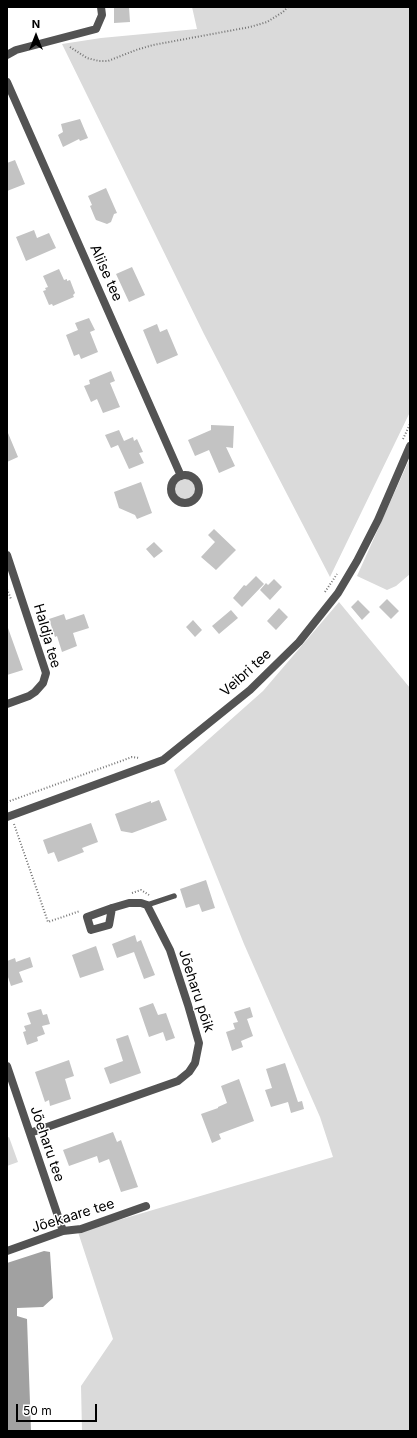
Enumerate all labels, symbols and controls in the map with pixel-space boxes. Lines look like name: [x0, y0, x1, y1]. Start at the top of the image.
north arrow: [16, 16, 56, 56]
text: N: [32, 17, 40, 31]
street label: Aliise tee: [86, 242, 126, 304]
street label: Haldja tee: [30, 602, 64, 670]
street label: Veibri tee: [217, 646, 275, 700]
street label: Jõeharu põik: [175, 947, 217, 1035]
street label: Jõeharu tee: [26, 1104, 68, 1184]
street label: Jõekaare tee: [29, 1195, 117, 1237]
scale bar: [18, 1396, 99, 1422]
text: 50 m: [23, 1403, 52, 1418]

